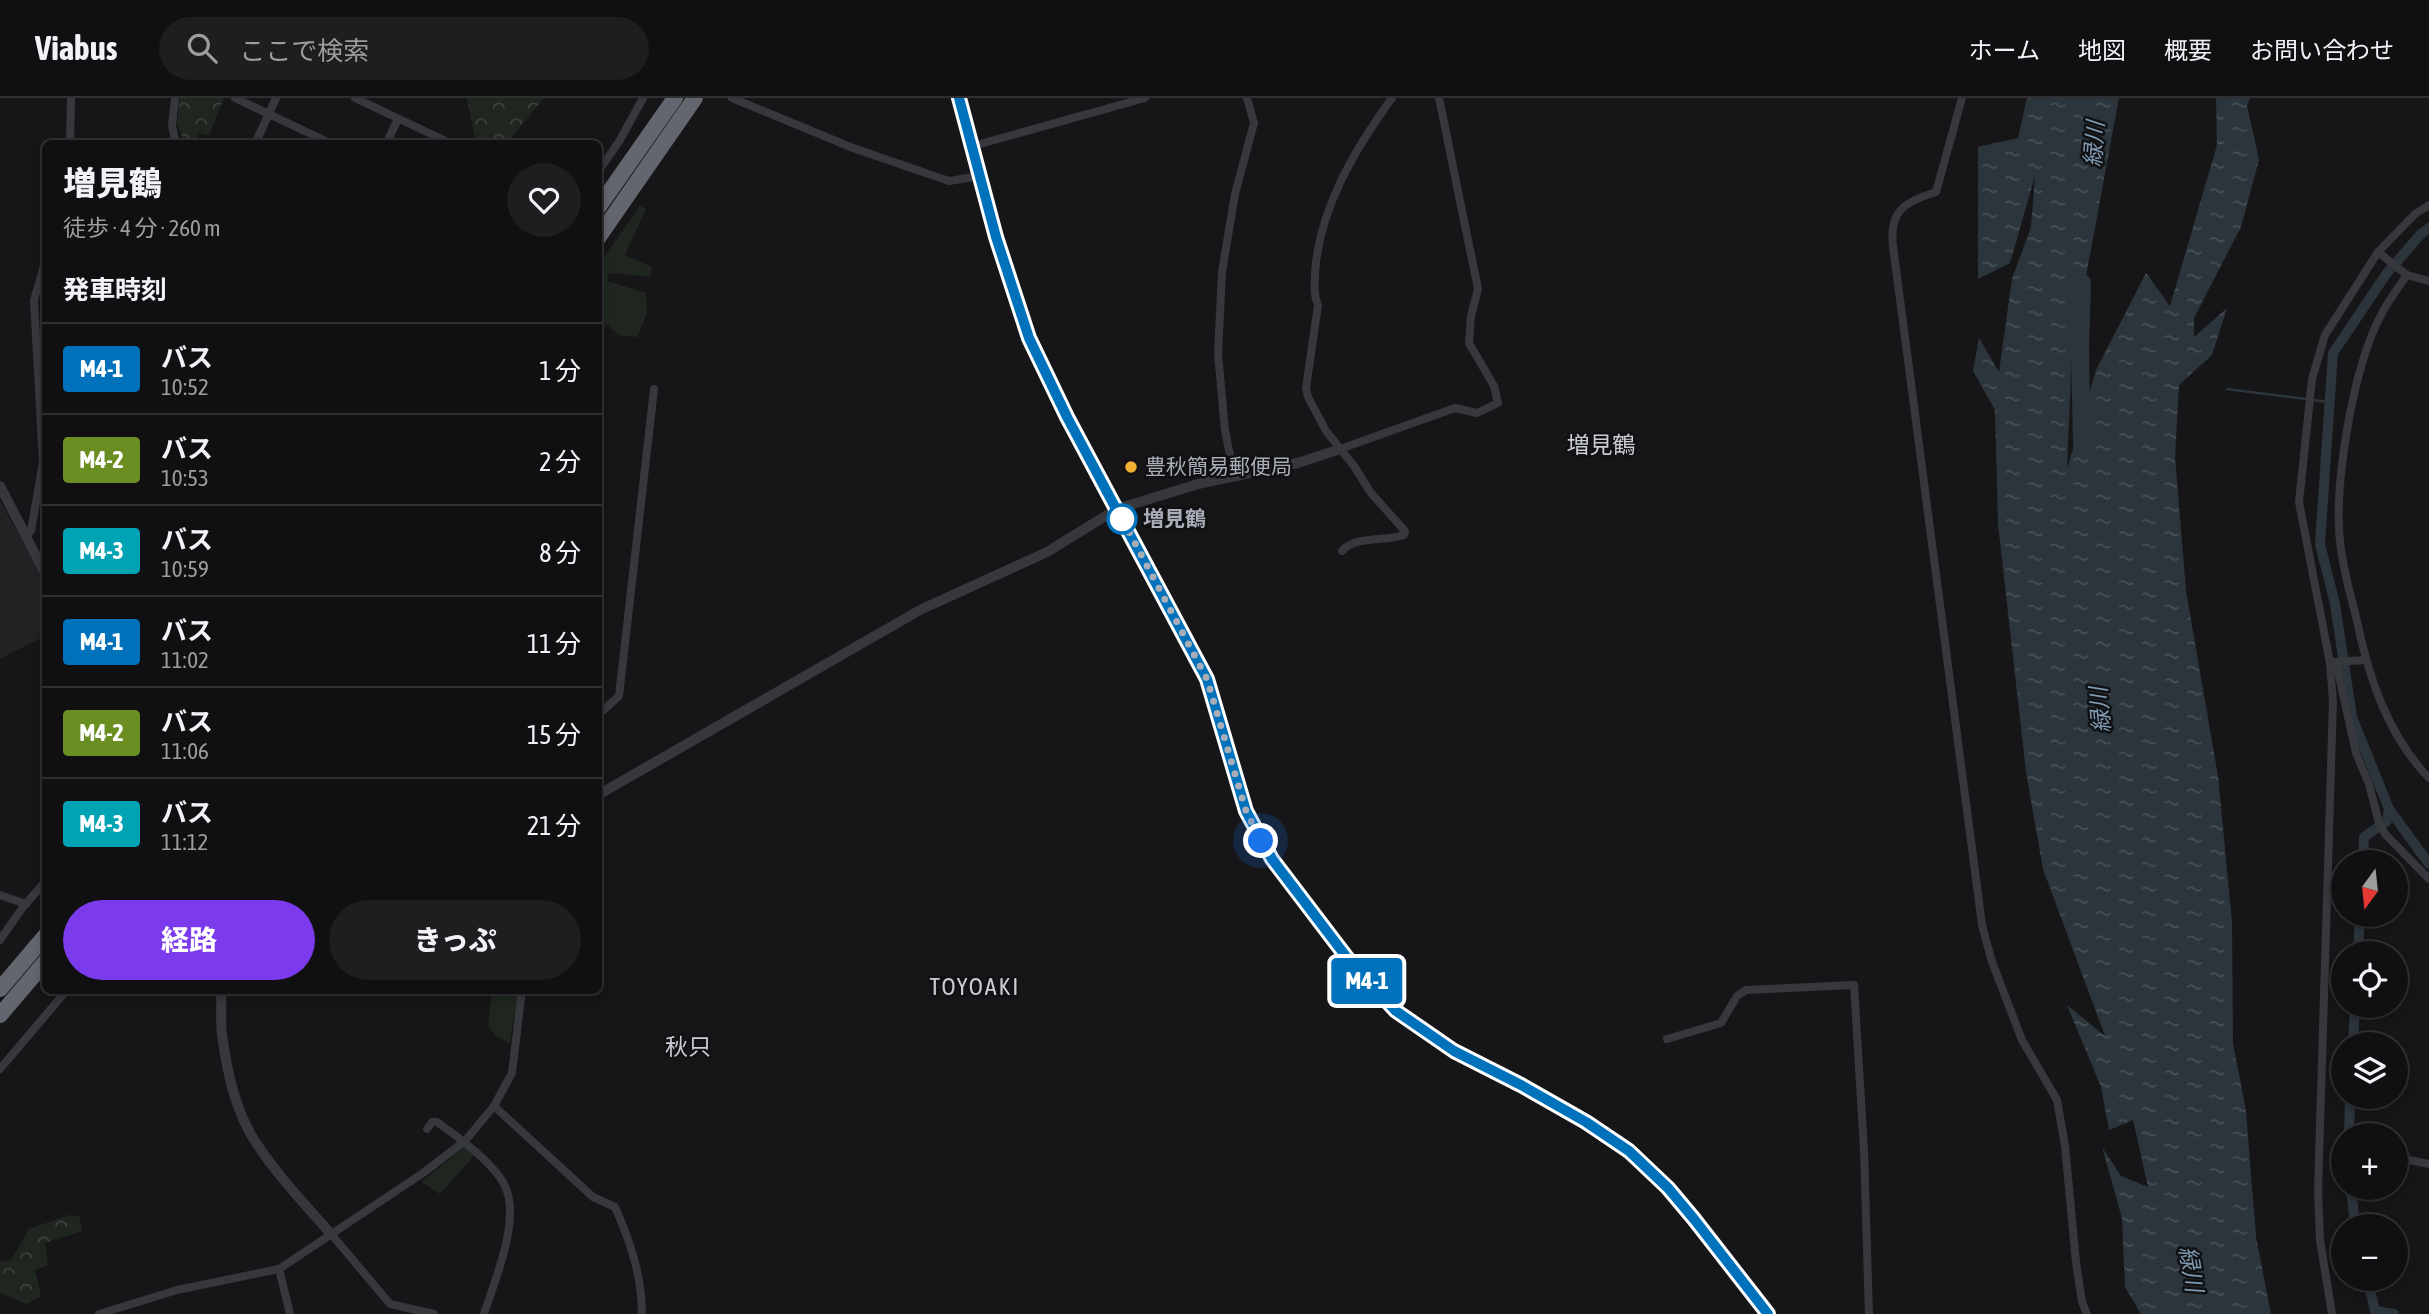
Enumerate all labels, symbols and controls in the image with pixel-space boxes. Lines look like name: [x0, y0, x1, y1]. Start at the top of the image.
search box: [159, 17, 649, 80]
text: Viabus: [35, 29, 117, 67]
icon: search: [183, 29, 221, 67]
text: ここで検索: [239, 36, 369, 66]
text: ホーム: [1969, 37, 2040, 64]
text: 地図: [2078, 37, 2126, 64]
text: 概要: [2164, 37, 2212, 64]
text: お問い合わせ: [2250, 37, 2394, 64]
water label: 緑川: [2079, 117, 2109, 168]
button: heart: [507, 163, 581, 237]
text: 増見鶴: [63, 164, 162, 202]
text: 徒歩 · 4 分 · 260 m: [63, 215, 221, 241]
text: 発車時刻: [63, 275, 167, 305]
text: バス: [161, 343, 213, 373]
text: M4-1: [80, 355, 123, 382]
text: 1 分: [539, 356, 581, 386]
text: 10:52: [161, 374, 209, 400]
district label: 増見鶴: [1567, 432, 1636, 458]
text: バス: [161, 434, 213, 464]
text: M4-2: [79, 446, 124, 473]
text: 2 分: [539, 447, 581, 477]
place label: 豊秋簡易郵便局: [1145, 454, 1292, 478]
marker: 豊秋簡易郵便局: [1123, 459, 1139, 475]
text: 10:53: [161, 465, 209, 491]
marker: 増見鶴: [1107, 504, 1137, 534]
place label: 増見鶴: [1143, 506, 1206, 530]
text: バス: [161, 525, 213, 555]
text: M4-3: [79, 537, 124, 564]
text: 8 分: [539, 538, 581, 568]
text: 10:59: [161, 556, 209, 582]
text: バス: [161, 616, 213, 646]
text: M4-1: [80, 628, 123, 655]
text: 11 分: [527, 629, 581, 659]
text: 11:02: [161, 647, 209, 673]
water label: 緑川: [2085, 683, 2115, 734]
text: バス: [161, 707, 213, 737]
text: M4-2: [79, 719, 124, 746]
text: 15 分: [527, 720, 581, 750]
text: 11:06: [161, 738, 209, 764]
text: バス: [161, 798, 213, 828]
text: M4-3: [79, 810, 124, 837]
text: 21 分: [527, 811, 581, 841]
your location: [1243, 823, 1278, 858]
text: 11:12: [161, 829, 208, 855]
north arrow: [2331, 850, 2408, 928]
map controls: [2331, 850, 2408, 1291]
button: 経路: [63, 900, 315, 980]
button: きっぷ: [329, 900, 581, 980]
button: locate: [2331, 941, 2408, 1018]
line badge: M4-1: [1318, 958, 1416, 1004]
text: M4-1: [1345, 967, 1389, 994]
district label: TOYOAKI: [930, 973, 1020, 1000]
button: layers: [2331, 1032, 2408, 1109]
district label: 秋只: [665, 1034, 711, 1060]
button: +: [2331, 1123, 2408, 1200]
button: −: [2331, 1214, 2408, 1291]
water label: 緑川: [2174, 1244, 2208, 1297]

